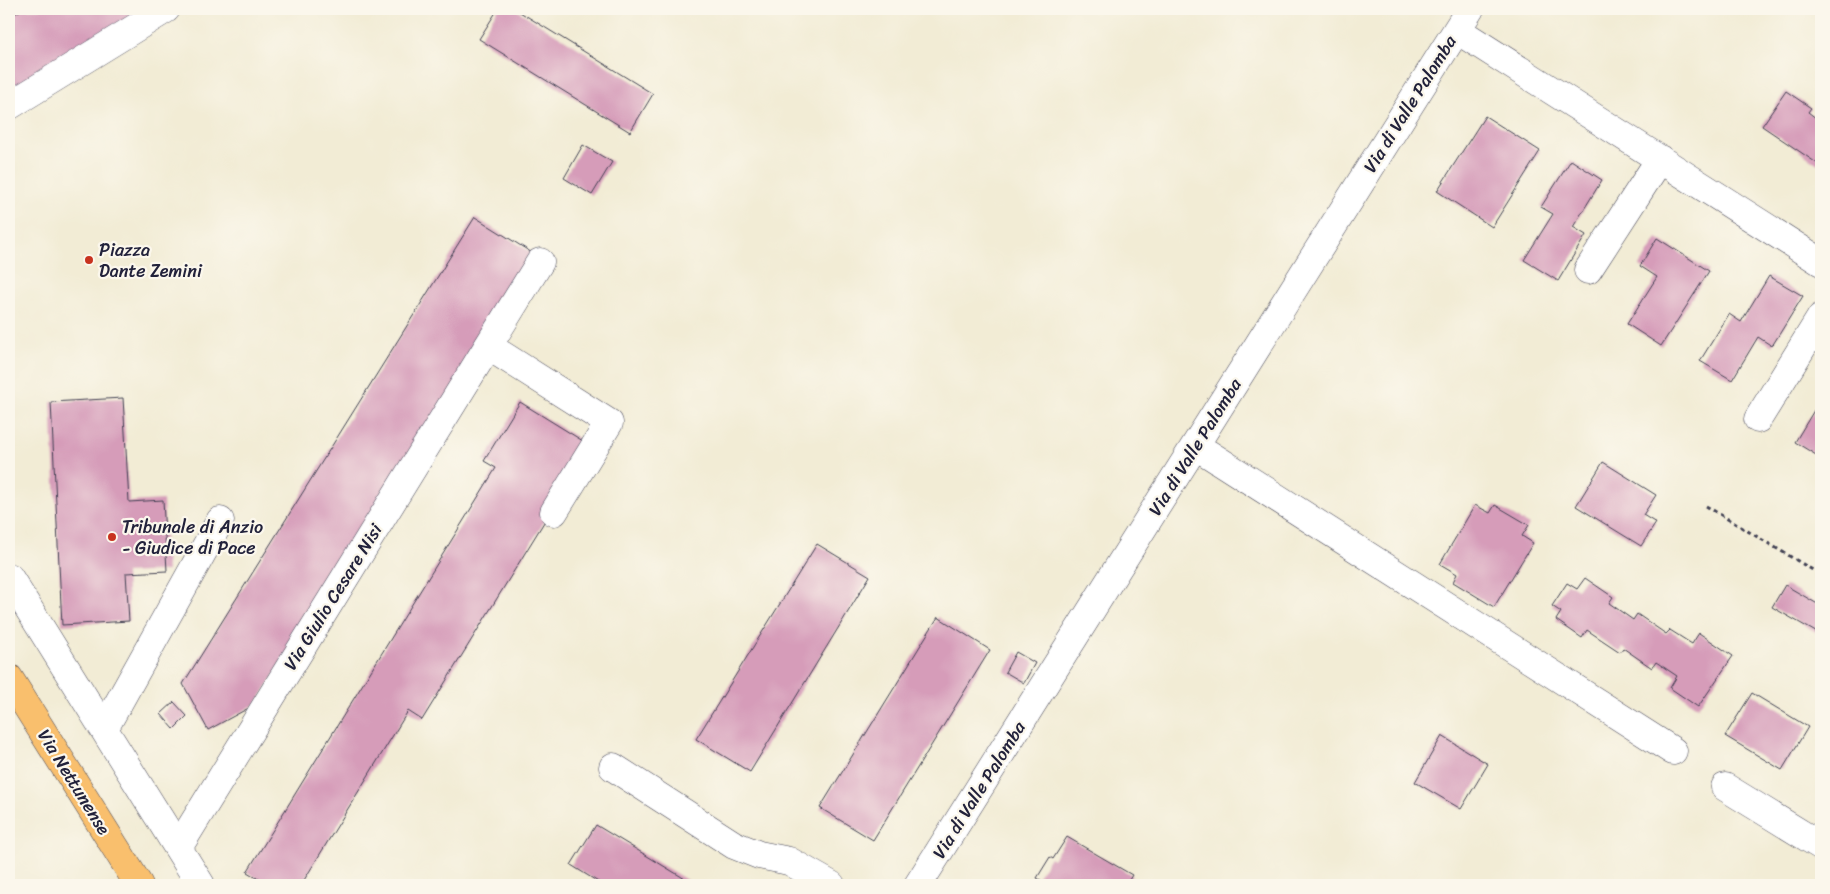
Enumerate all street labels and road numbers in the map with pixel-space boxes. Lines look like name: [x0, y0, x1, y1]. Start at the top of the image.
street label: Via di Valle Palomba: [1355, 28, 1466, 179]
street label: Via di Valle Palomba: [1140, 371, 1251, 522]
street label: Via Giulio Cesare Nisi: [275, 516, 392, 677]
street label: Via di Valle Palomba: [924, 714, 1035, 865]
street label: Via Nettunense: [29, 723, 120, 842]

